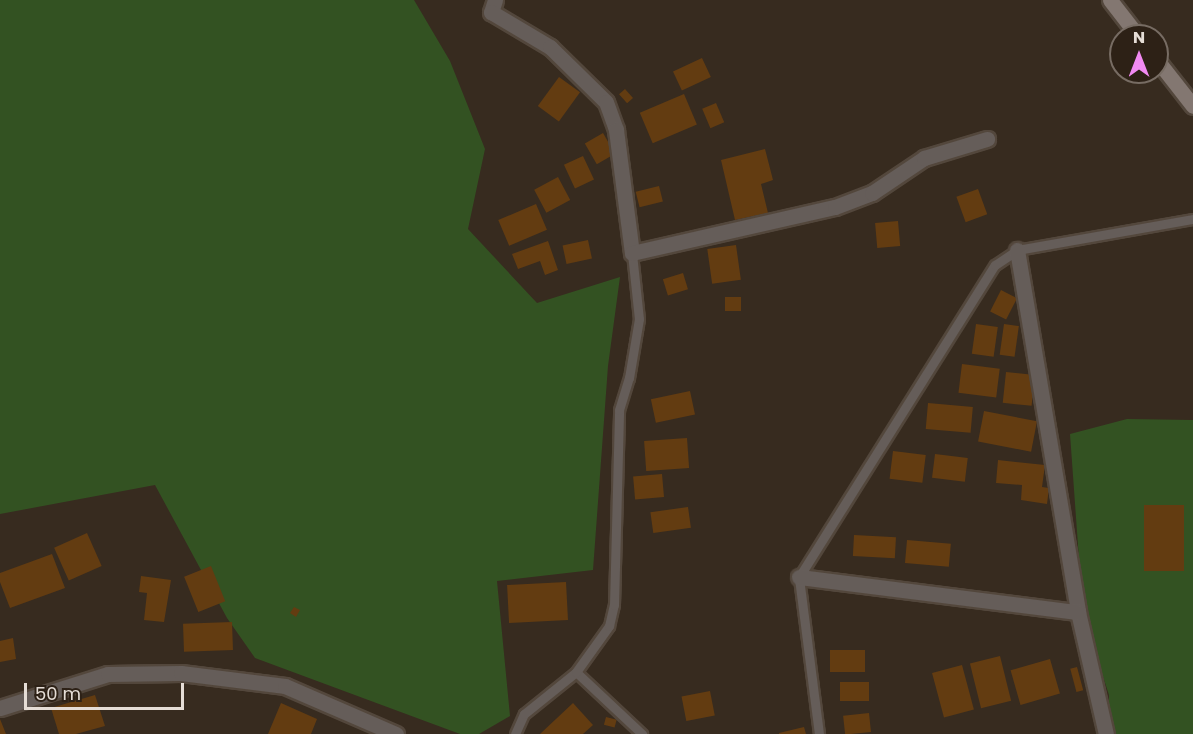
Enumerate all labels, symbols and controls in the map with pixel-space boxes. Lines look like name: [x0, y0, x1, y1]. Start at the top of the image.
north arrow: [1109, 24, 1169, 84]
text: N: [1133, 26, 1145, 49]
scale bar: [27, 671, 188, 709]
text: 50 m: [35, 681, 81, 706]

